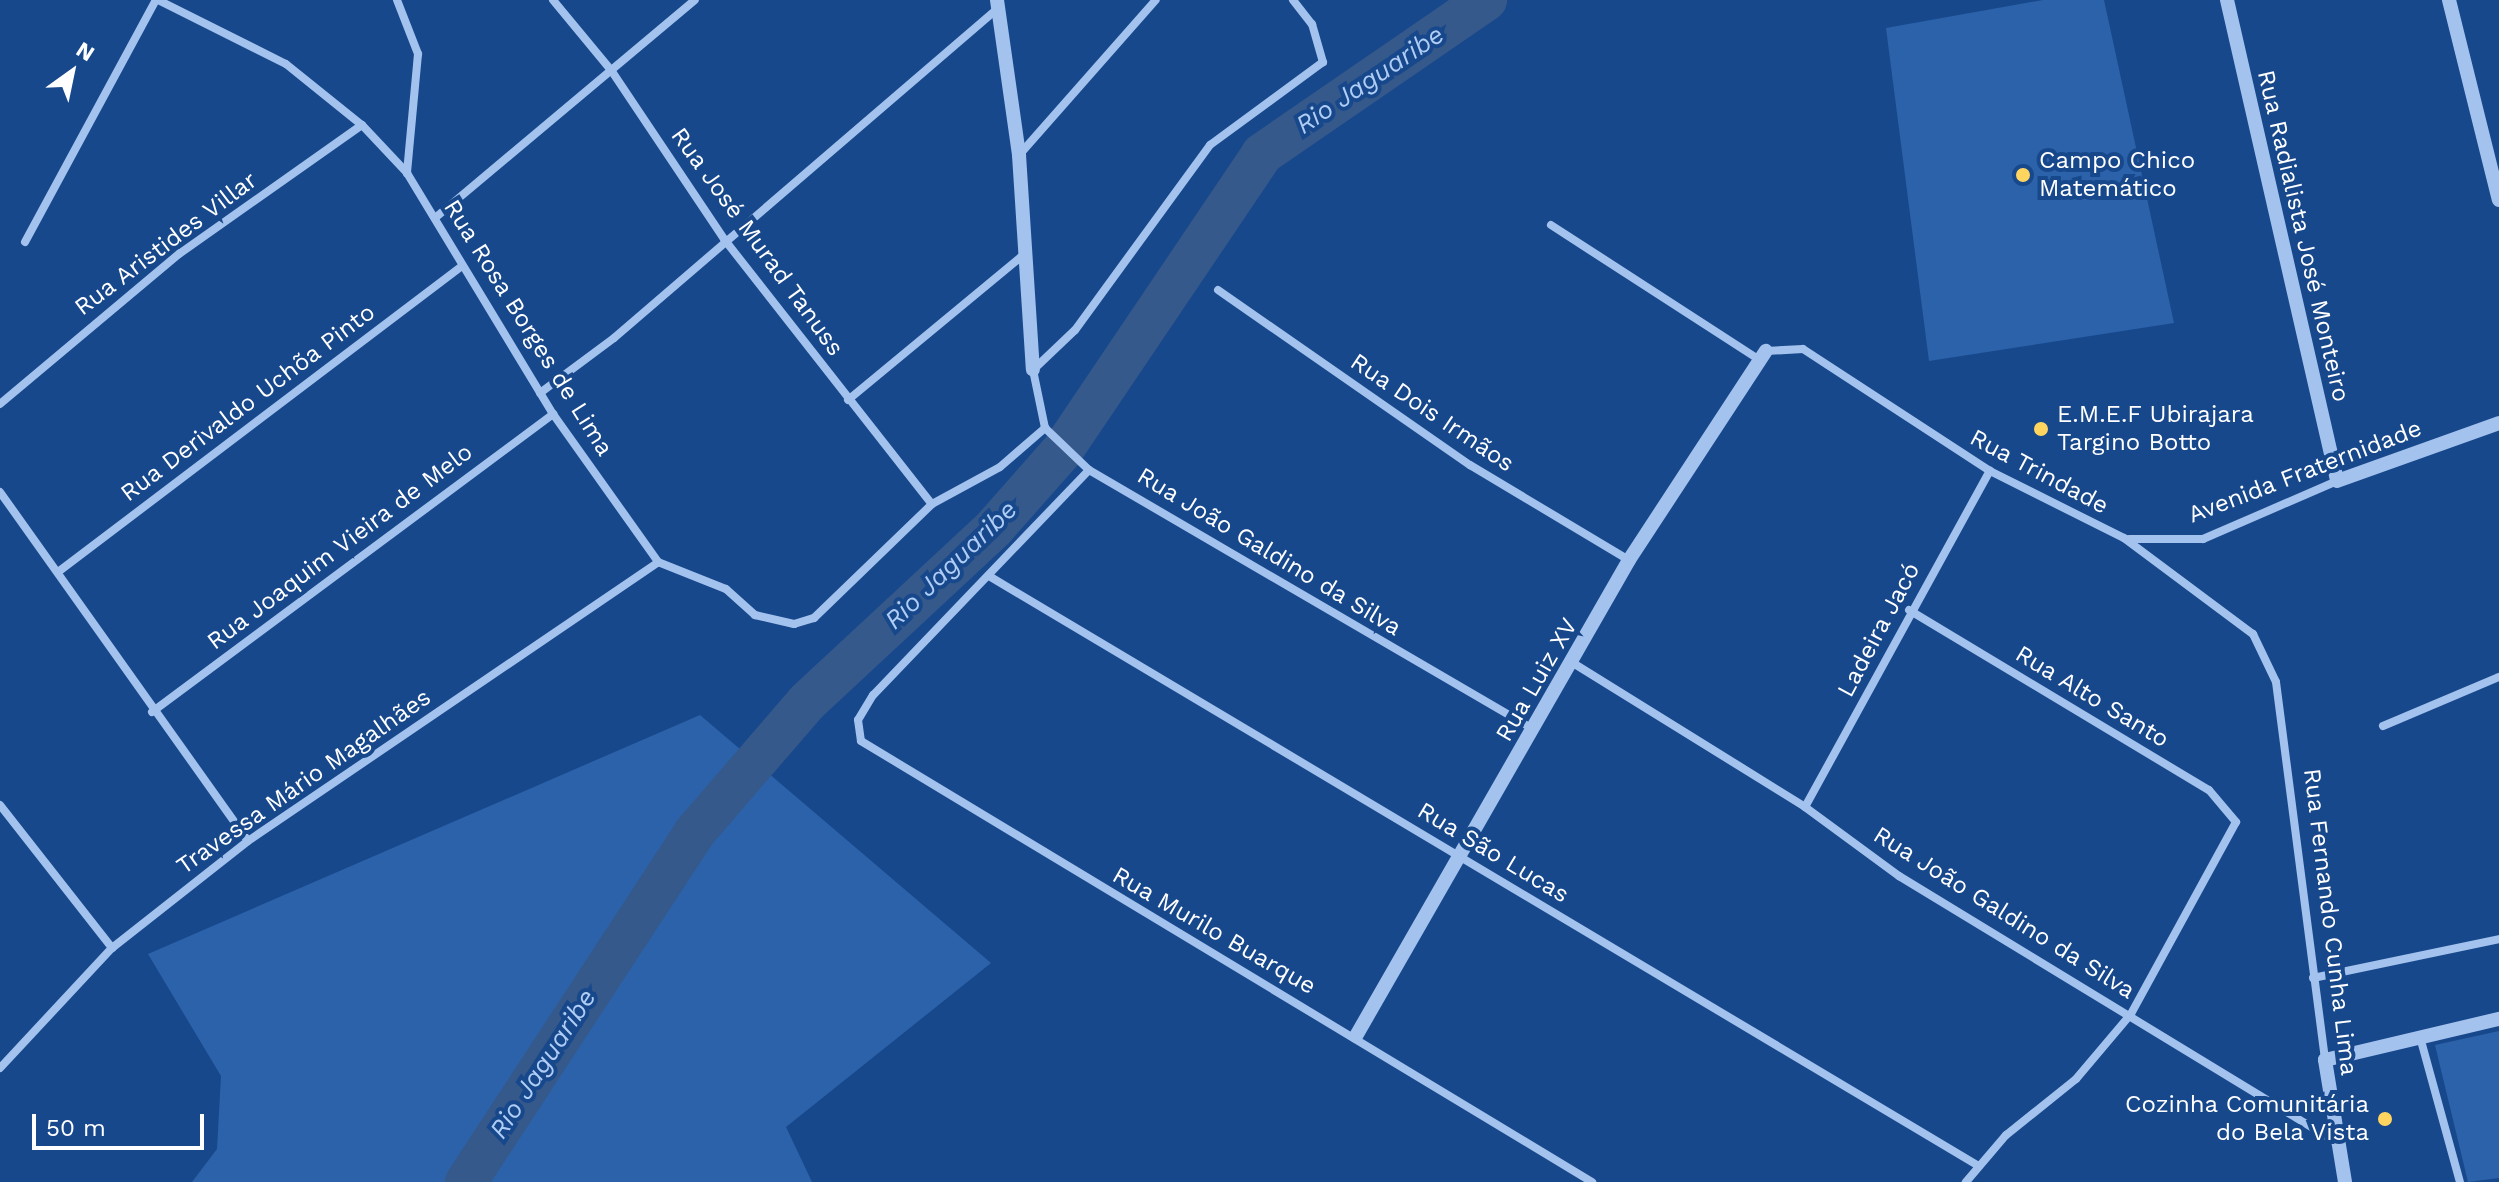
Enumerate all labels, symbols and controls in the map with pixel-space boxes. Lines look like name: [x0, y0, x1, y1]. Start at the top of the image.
water label: Rio Jaguaribe: [1290, 19, 1450, 141]
north arrow: [32, 32, 112, 112]
text: N: [72, 37, 99, 66]
street label: Rua Radialista José Monteiro: [2251, 67, 2355, 405]
street label: Rua José Murad Tanuss: [664, 122, 850, 362]
place label: Campo Chico Matemático: [2039, 147, 2195, 203]
street label: Rua Aristides Villar: [68, 165, 264, 323]
marker: Campo Chico Matemático: [2014, 166, 2032, 184]
street label: Rua Rosa Borges de Lima: [437, 194, 619, 462]
street label: Rua Derivaldo Uchõa Pinto: [115, 298, 381, 508]
street label: Rua Dois Irmãos: [1345, 348, 1519, 478]
place label: E.M.E.F Ubirajara Targino Botto: [2057, 401, 2254, 457]
street label: Avenida Fraternidade: [2184, 414, 2426, 530]
marker: E.M.E.F Ubirajara Targino Botto: [2032, 420, 2050, 438]
street label: Rua Trindade: [1964, 423, 2114, 521]
street label: Rua Joaquim Vieira de Melo: [201, 437, 479, 657]
street label: Rua João Galdino da Silva: [1131, 461, 1407, 643]
water label: Rio Jaguaribe: [878, 494, 1024, 636]
street label: Ladeira Jacó: [1831, 557, 1927, 703]
street label: Rua Luiz XV: [1490, 613, 1584, 747]
street label: Rua Alto Santo: [2009, 639, 2175, 755]
street label: Travessa Mário Magalhães: [171, 683, 437, 881]
street label: Rua Fernando Cunha Lima: [2297, 766, 2363, 1078]
street label: Rua São Lucas: [1412, 796, 1574, 910]
street label: Rua João Galdino da Silva: [1867, 820, 2141, 1006]
street label: Rua Murilo Buarque: [1107, 861, 1321, 1001]
water label: Rio Jaguaribe: [483, 983, 603, 1145]
place label: Cozinha Comunitária do Bela Vista: [2124, 1091, 2369, 1147]
scale bar: [36, 1098, 208, 1148]
marker: Cozinha Comunitária do Bela Vista: [2376, 1110, 2394, 1128]
text: 50 m: [46, 1114, 106, 1142]

